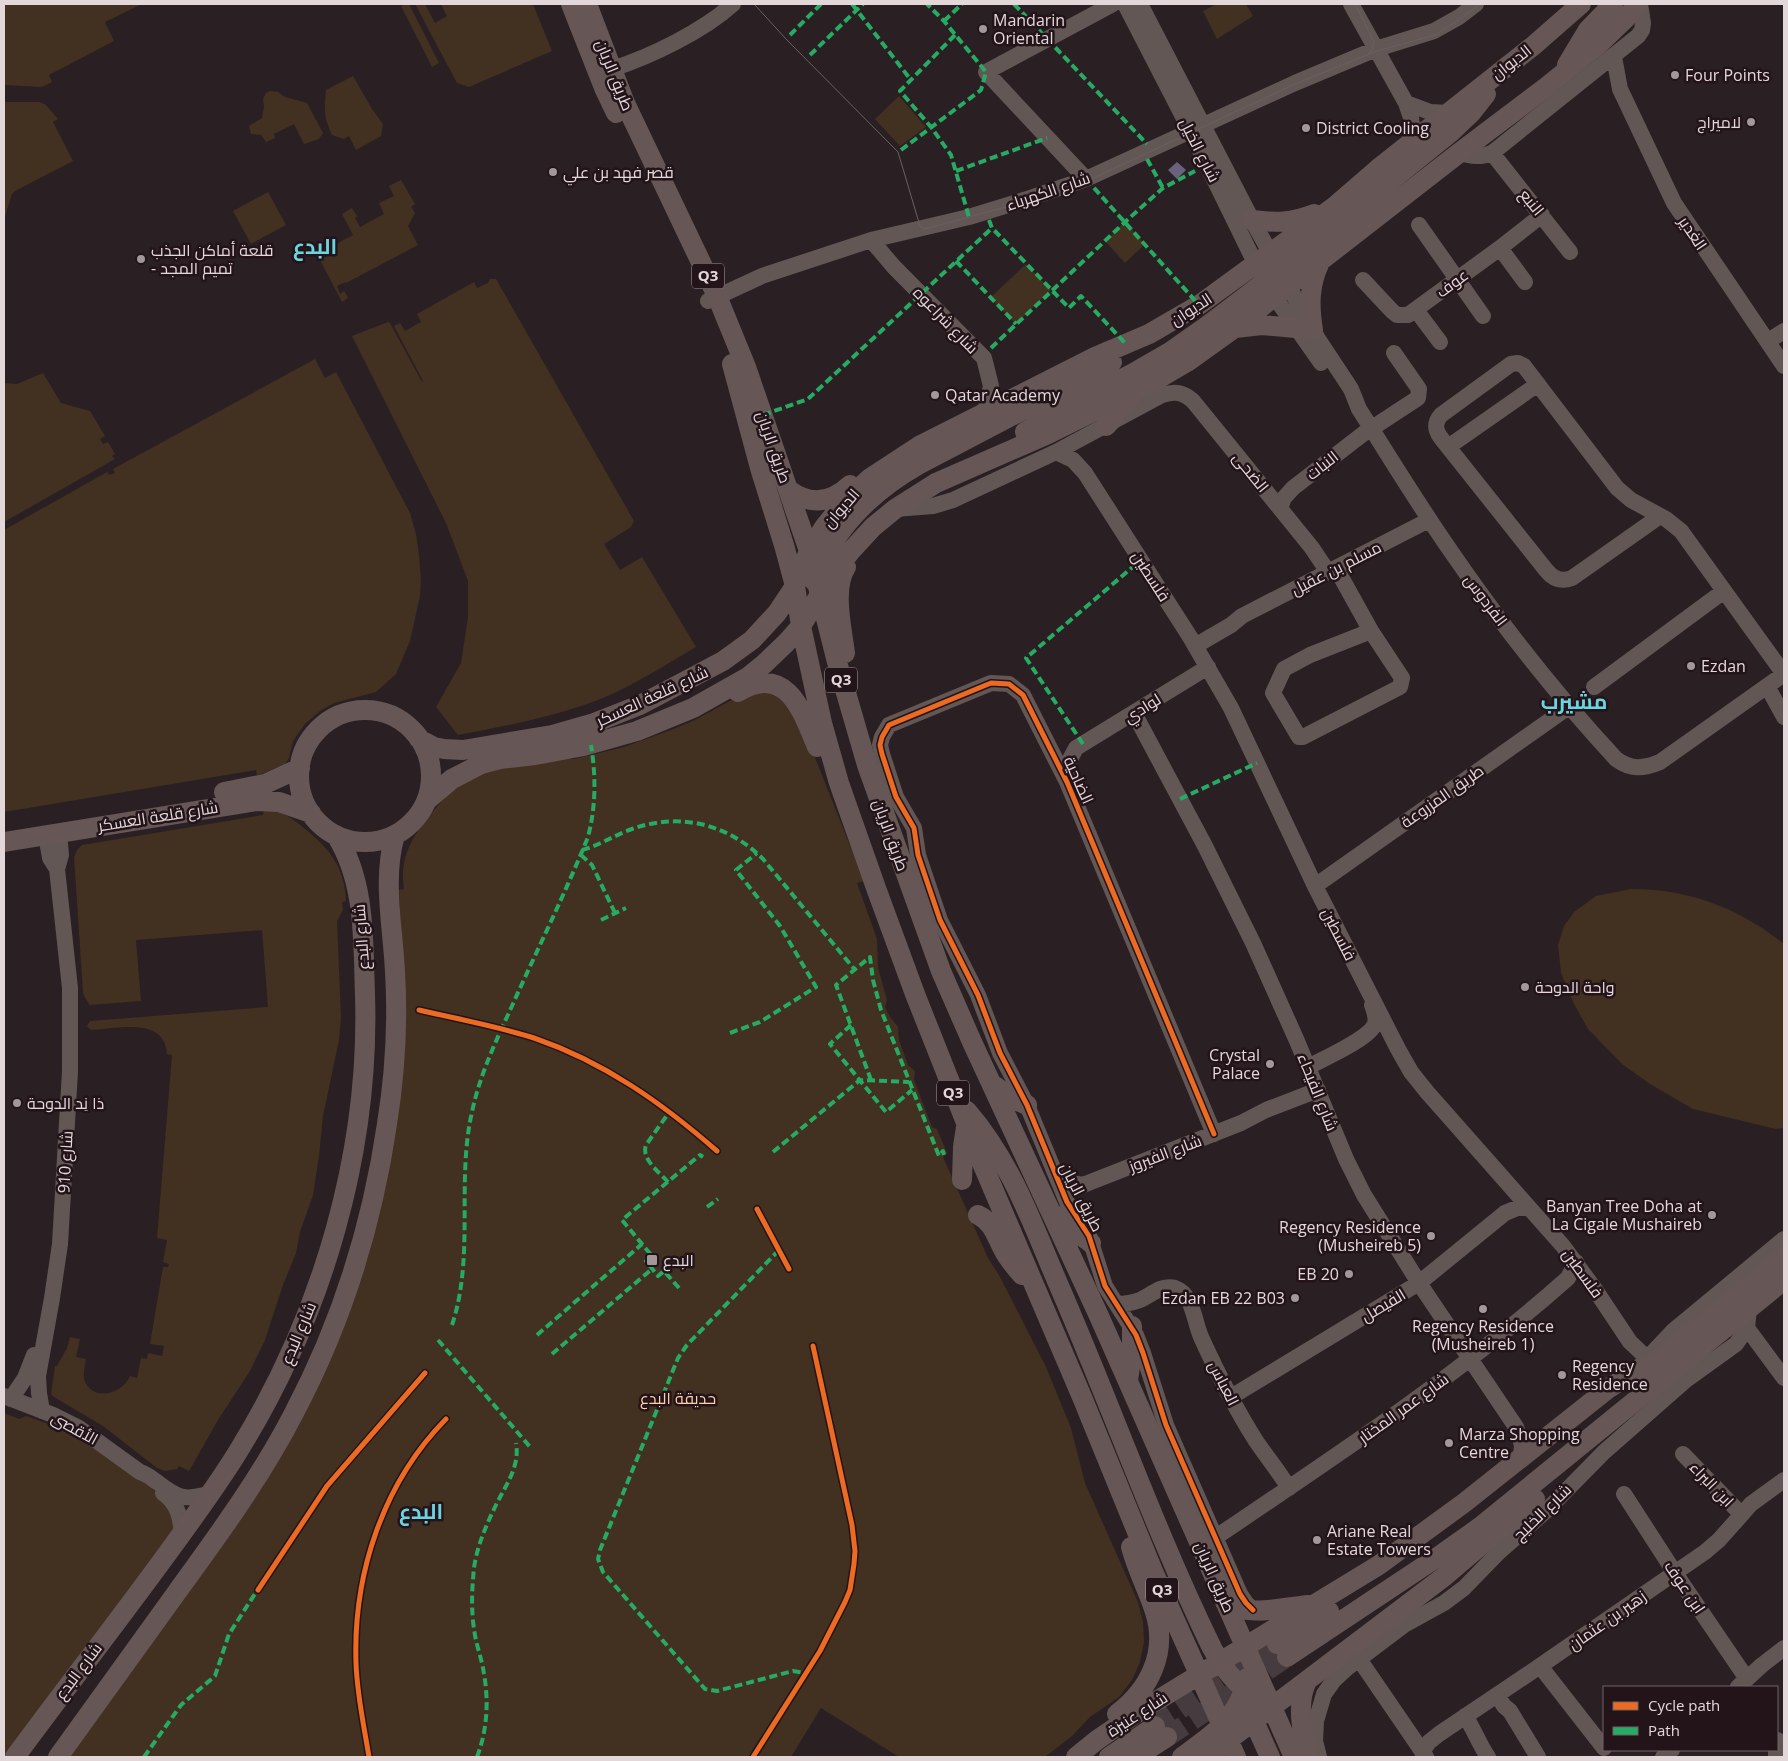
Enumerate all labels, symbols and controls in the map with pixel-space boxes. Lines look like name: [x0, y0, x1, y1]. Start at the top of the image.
place label: Mandarin Oriental: [993, 9, 1065, 49]
marker: Mandarin Oriental: [977, 23, 989, 35]
street label: طريق الريان: [591, 36, 639, 114]
street label: الديوان: [1486, 39, 1536, 85]
place label: Four Points: [1685, 64, 1770, 86]
marker: Four Points: [1669, 69, 1681, 81]
place label: لاميراج: [1697, 111, 1741, 134]
street label: شارع الخيل: [1174, 114, 1226, 186]
marker: لاميراج: [1745, 116, 1757, 128]
place label: District Cooling: [1316, 117, 1429, 139]
marker: District Cooling: [1300, 122, 1312, 134]
place label: قصر فهد بن علي: [563, 161, 674, 186]
marker: قصر فهد بن علي: [547, 166, 559, 178]
street label: شارع الكهرباء: [1003, 166, 1093, 217]
street label: النبع: [1514, 184, 1549, 221]
street label: الغدير: [1673, 211, 1712, 254]
district label: البدع: [293, 232, 337, 261]
place label: قلعة أماكن الجذب - تميم المجد: [151, 239, 273, 280]
marker: قلعة أماكن الجذب - تميم المجد: [135, 253, 147, 265]
road number: Q3: [692, 264, 724, 288]
street label: عوف: [1431, 264, 1473, 302]
street label: شارع شراعوه: [908, 282, 984, 359]
street label: الديوان: [1166, 287, 1216, 331]
place label: Qatar Academy: [945, 384, 1061, 406]
marker: Qatar Academy: [929, 389, 941, 401]
street label: طريق الريان: [751, 408, 797, 486]
street label: النبات: [1301, 445, 1343, 485]
street label: الضحى: [1228, 447, 1274, 497]
street label: الديوان: [818, 484, 864, 532]
street label: مسلم بن عقيل: [1287, 536, 1385, 601]
street label: فلسطين: [1126, 546, 1176, 606]
street label: الفردوس: [1459, 570, 1513, 630]
place label: Ezdan: [1701, 655, 1746, 677]
street label: شارع قلعة العسكر: [591, 660, 712, 733]
marker: Ezdan: [1685, 660, 1697, 672]
road number: Q3: [825, 668, 857, 692]
district label: مشيرب: [1541, 687, 1607, 715]
street label: لوادي: [1119, 688, 1166, 730]
street label: الضاحية: [1059, 753, 1099, 807]
street label: طريق المزروعة: [1396, 759, 1488, 833]
street label: شارع قلعة العسكر: [95, 796, 220, 837]
street label: طريق الريان: [868, 796, 914, 874]
street label: شارع البدع: [348, 903, 375, 971]
street label: فلسطين: [1316, 904, 1362, 964]
place label: واحة الدوحة: [1535, 976, 1614, 998]
marker: واحة الدوحة: [1519, 981, 1531, 993]
place label: Crystal Palace: [1209, 1044, 1260, 1084]
street label: شارع الفيحاء: [1292, 1050, 1344, 1134]
marker: Crystal Palace: [1264, 1058, 1276, 1070]
road number: Q3: [937, 1080, 969, 1106]
place label: ذا نِد الدوحة: [27, 1092, 104, 1114]
marker: ذا نِد الدوحة: [11, 1097, 23, 1109]
street label: شارع الفيروز: [1124, 1129, 1205, 1178]
street label: شارع 910: [52, 1130, 79, 1194]
street label: طريق الريان: [1055, 1159, 1109, 1235]
place label: Banyan Tree Doha at La Cigale Mushaireb: [1546, 1195, 1702, 1235]
marker: Banyan Tree Doha at La Cigale Mushaireb: [1706, 1209, 1718, 1221]
place label: Regency Residence (Musheireb 5): [1279, 1216, 1421, 1256]
marker: Regency Residence (Musheireb 5): [1425, 1230, 1437, 1242]
street label: فلسطين: [1558, 1244, 1608, 1302]
place label: البدع: [663, 1249, 694, 1272]
marker: البدع: [645, 1253, 659, 1267]
place label: EB 20: [1297, 1263, 1339, 1285]
marker: EB 20: [1343, 1268, 1355, 1280]
street label: الفيصل: [1357, 1283, 1409, 1327]
place label: Ezdan EB 22 B03: [1161, 1287, 1285, 1309]
marker: Ezdan EB 22 B03: [1289, 1292, 1301, 1304]
street label: شارع البدع: [275, 1298, 322, 1368]
marker: Regency Residence (Musheireb 1): [1477, 1303, 1489, 1315]
place label: Regency Residence (Musheireb 1): [1412, 1315, 1554, 1355]
place label: Regency Residence: [1572, 1355, 1648, 1395]
street label: العباس: [1203, 1357, 1245, 1409]
street label: شارع عمر المختار: [1352, 1368, 1453, 1450]
marker: Regency Residence: [1556, 1369, 1568, 1381]
park label: حديقة البدع: [640, 1387, 716, 1410]
street label: الأقصى: [48, 1406, 102, 1450]
place label: Marza Shopping Centre: [1459, 1423, 1580, 1463]
marker: Marza Shopping Centre: [1443, 1437, 1455, 1449]
street label: ابن البراء: [1685, 1457, 1739, 1511]
street label: شارع الخليج: [1508, 1479, 1577, 1546]
district label: البدع: [399, 1497, 443, 1526]
place label: Ariane Real Estate Towers: [1327, 1520, 1431, 1560]
marker: Ariane Real Estate Towers: [1311, 1534, 1323, 1546]
street label: طريق الريان: [1190, 1538, 1240, 1616]
street label: ابن عوف: [1659, 1556, 1711, 1618]
road number: Q3: [1146, 1578, 1178, 1602]
street label: زهير بن عثمان: [1564, 1585, 1650, 1655]
street label: شارع البدع: [49, 1638, 107, 1705]
street label: شارع عنيزة: [1102, 1686, 1172, 1743]
legend: [1603, 1686, 1778, 1751]
text: Cycle path: [1648, 1695, 1720, 1715]
text: Path: [1648, 1720, 1680, 1740]

